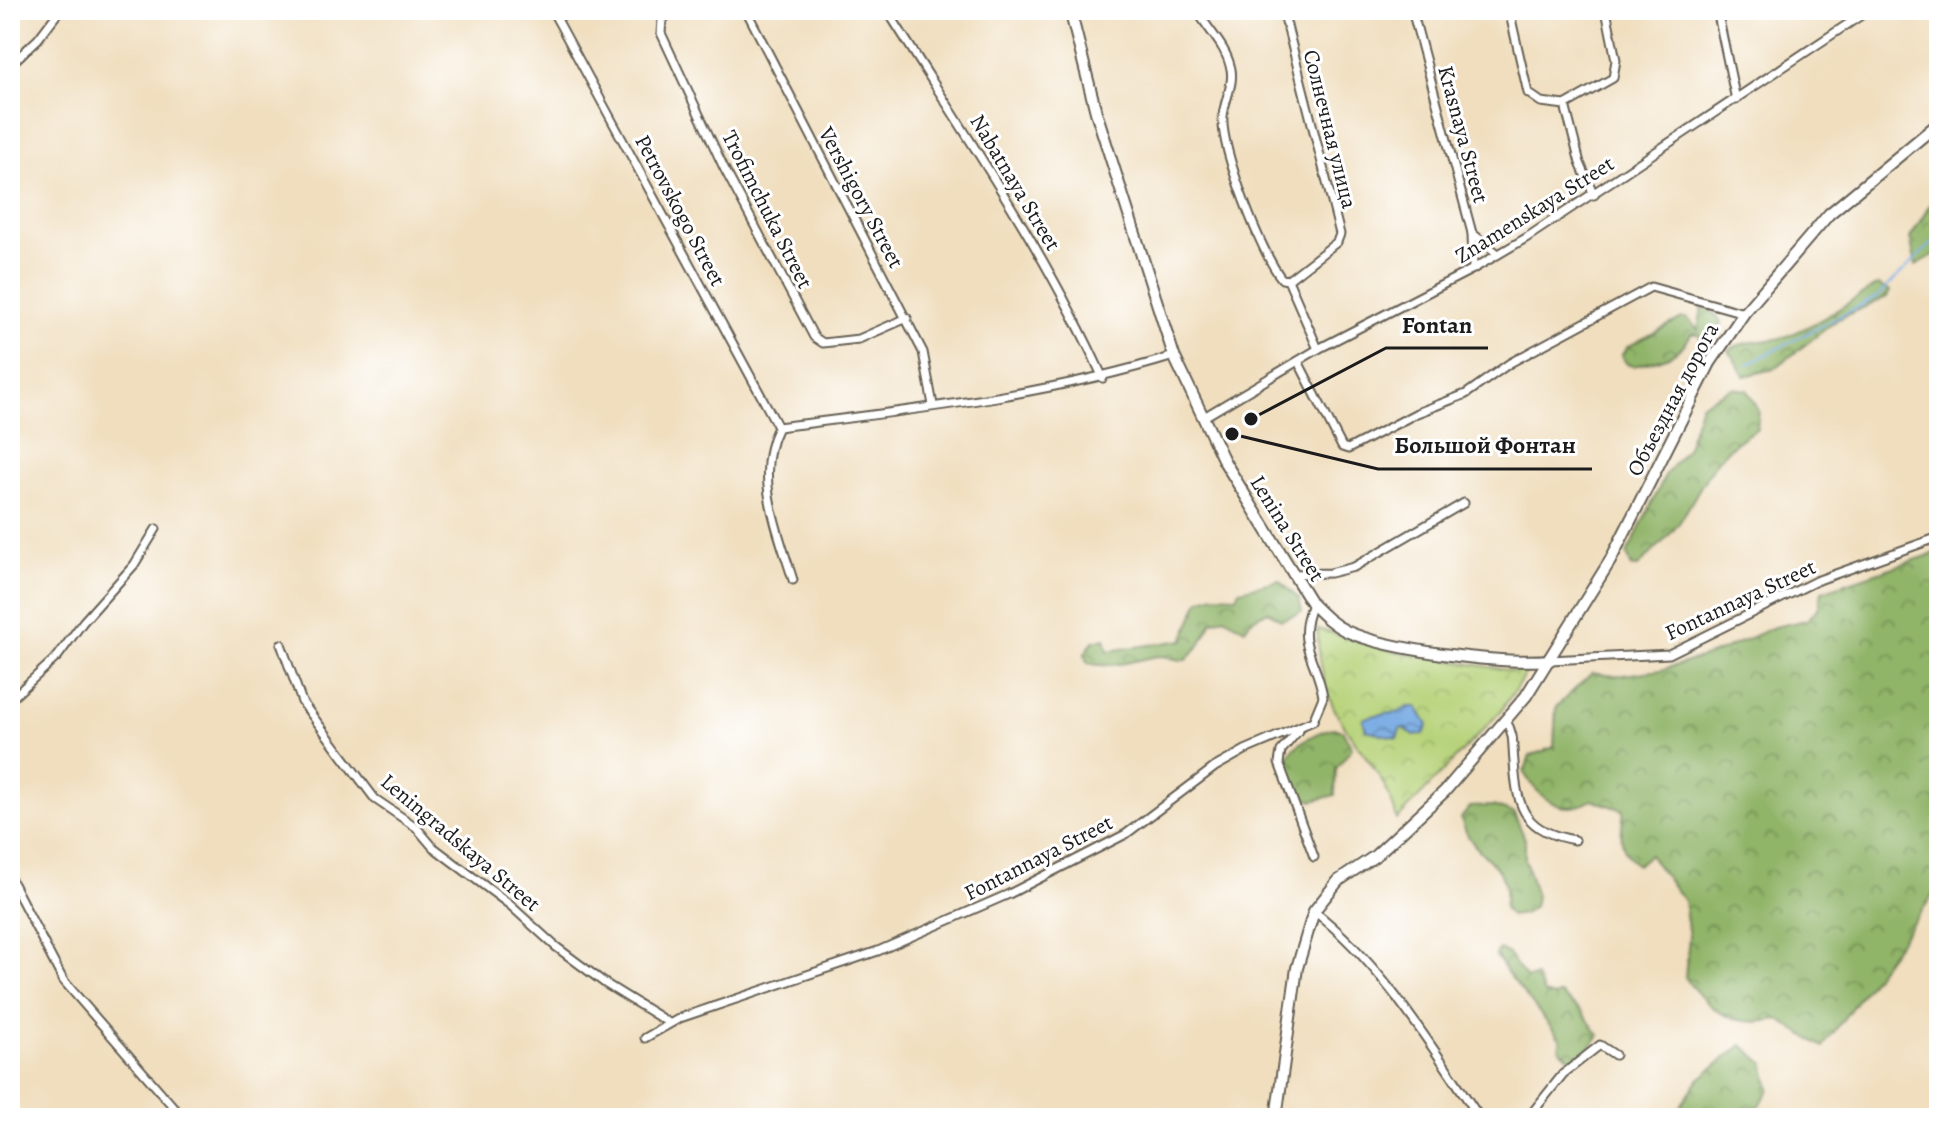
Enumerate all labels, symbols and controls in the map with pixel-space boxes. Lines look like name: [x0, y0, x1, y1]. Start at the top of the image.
street label: Солнечная улица: [1296, 47, 1364, 213]
street label: Krasnaya Street: [1430, 62, 1496, 206]
street label: Nabatnaya Street: [963, 109, 1068, 256]
street label: Vershigory Street: [811, 121, 911, 273]
street label: Trofimchuka Street: [714, 125, 820, 294]
street label: Petrovskogo Street: [628, 129, 733, 291]
street label: Znamenskaya Street: [1449, 149, 1620, 271]
callout: Fontan: [1386, 300, 1488, 348]
text: Fontan: [1402, 309, 1473, 341]
street label: Объездная дорога: [1620, 317, 1726, 481]
callout: Большой Фонтан: [1378, 421, 1592, 469]
text: Большой Фонтан: [1394, 429, 1576, 461]
street label: Lenina Street: [1243, 470, 1332, 587]
street label: Fontannaya Street: [1660, 552, 1821, 648]
street label: Leningradskaya Street: [374, 767, 547, 919]
street label: Fontannaya Street: [959, 808, 1118, 908]

